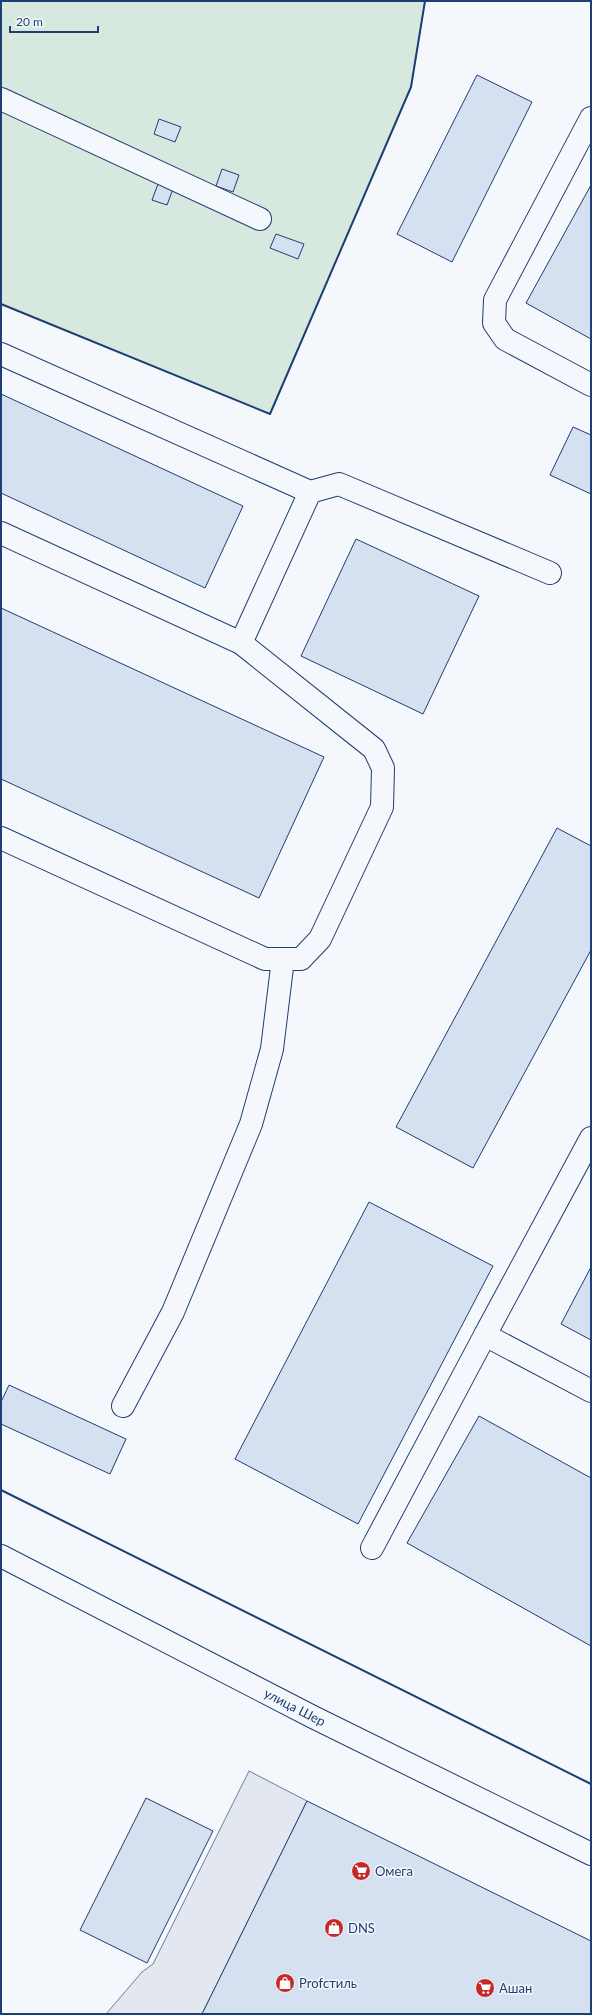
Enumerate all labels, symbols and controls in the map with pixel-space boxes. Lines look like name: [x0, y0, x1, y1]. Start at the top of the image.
scale bar: [10, 8, 98, 34]
text: 20 m: [16, 14, 43, 29]
street label: улица Шер: [262, 1685, 328, 1729]
supermarket icon: Омега: [350, 1860, 372, 1882]
place label: Омега: [375, 1863, 413, 1879]
shop icon: DNS: [323, 1917, 345, 1939]
place label: DNS: [348, 1920, 375, 1936]
shop icon: Profстиль: [274, 1972, 296, 1994]
place label: Profстиль: [299, 1975, 357, 1991]
supermarket icon: Ашан: [474, 1977, 496, 1999]
place label: Ашан: [499, 1980, 532, 1996]

